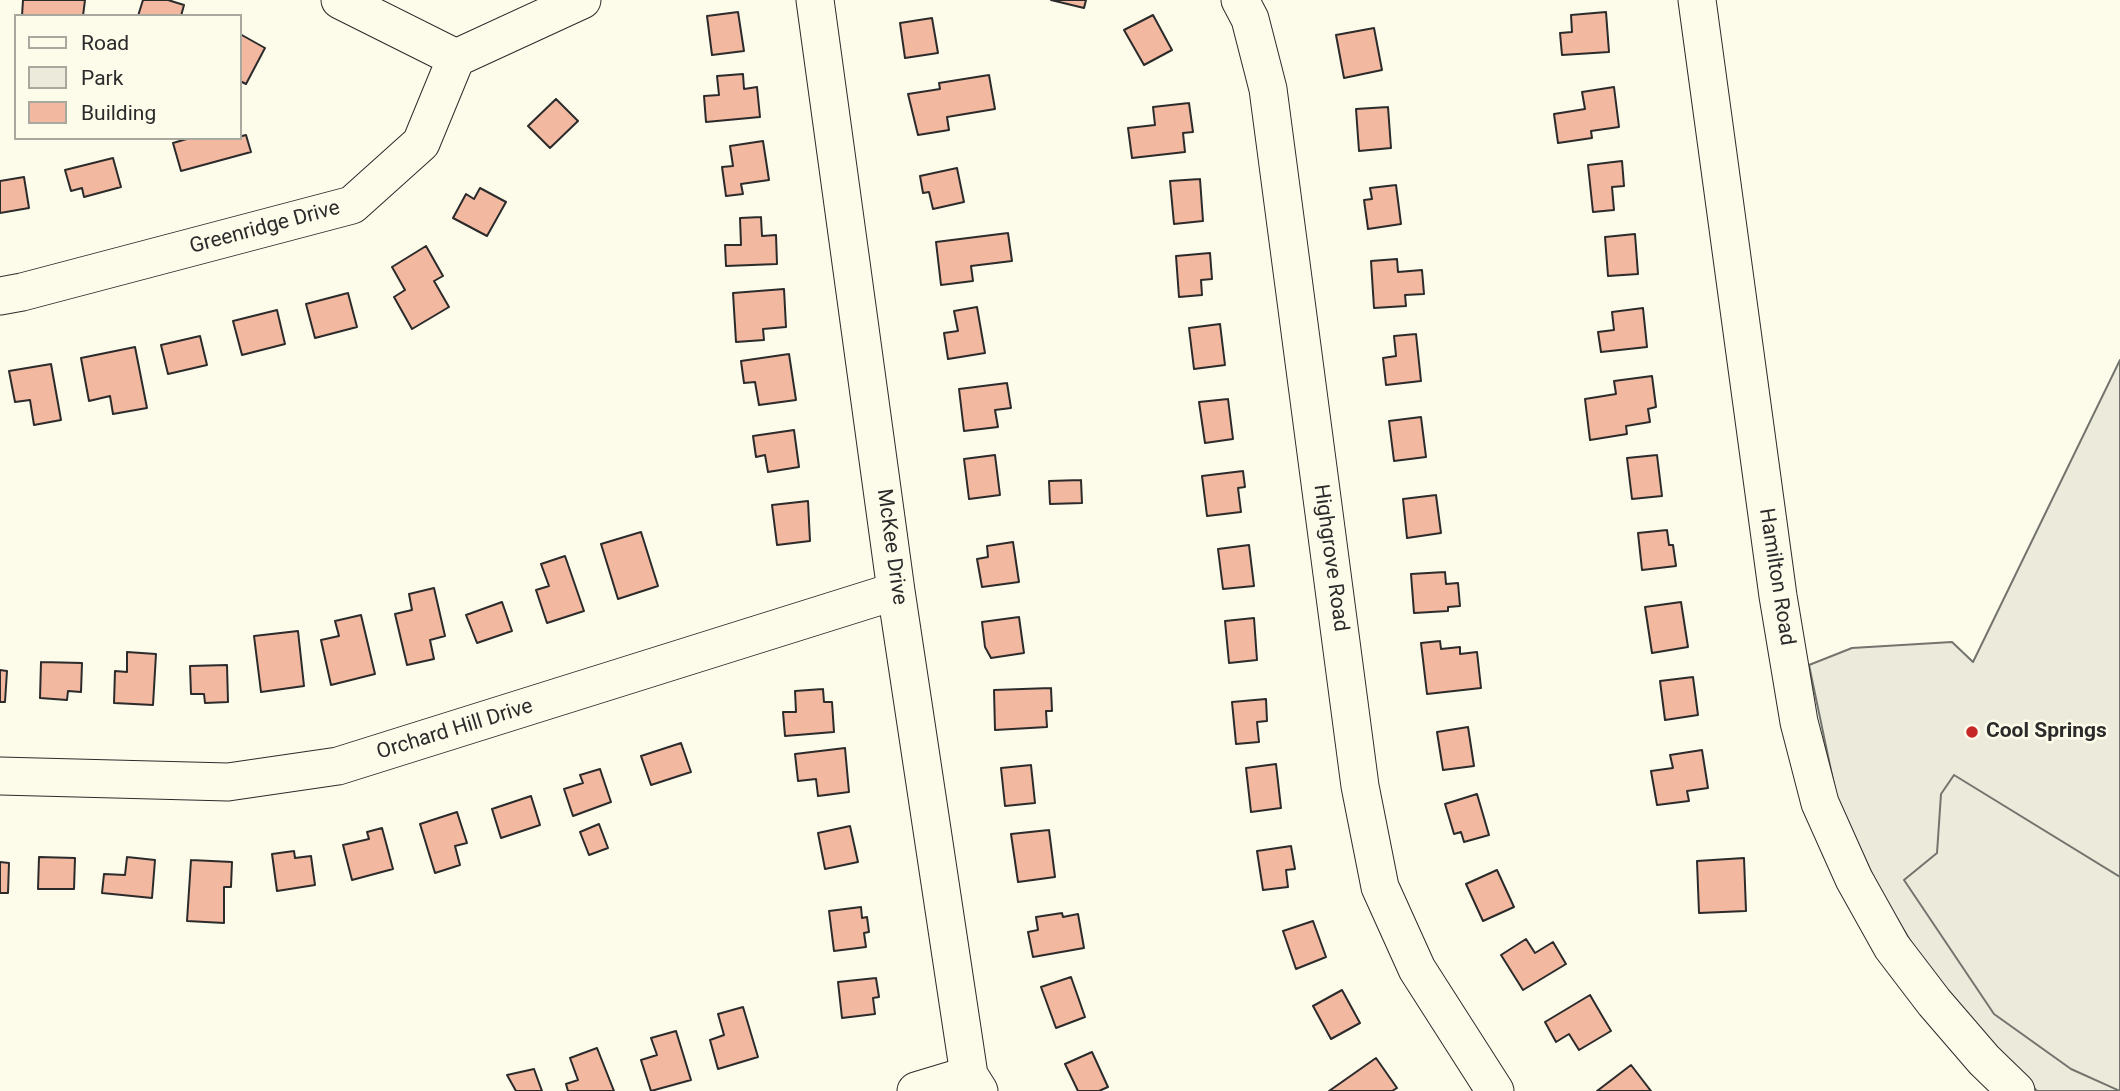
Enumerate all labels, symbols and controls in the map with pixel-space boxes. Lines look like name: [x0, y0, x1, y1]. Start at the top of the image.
legend: [14, 14, 242, 140]
text: Road: [81, 31, 129, 55]
text: Park: [81, 66, 123, 90]
text: Building: [81, 101, 156, 125]
street label: Greenridge Drive: [187, 196, 343, 260]
street label: Highgrove Road: [1307, 483, 1353, 633]
street label: McKee Drive: [870, 487, 912, 607]
street label: Hamilton Road: [1753, 507, 1799, 647]
street label: Orchard Hill Drive: [374, 694, 536, 766]
place label: Cool Springs: [1986, 719, 2107, 745]
marker: Cool Springs: [1964, 724, 1980, 740]

